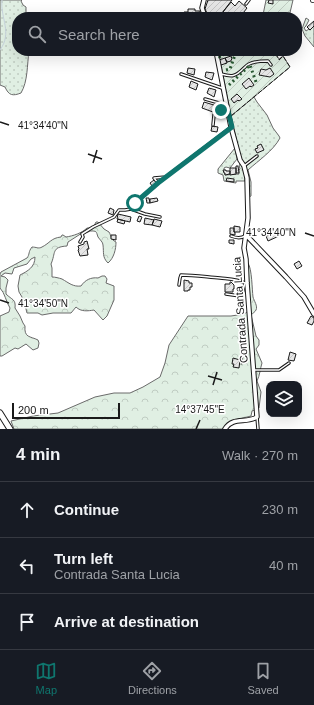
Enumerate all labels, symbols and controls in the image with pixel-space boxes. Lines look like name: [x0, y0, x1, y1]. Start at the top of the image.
search box: [12, 12, 302, 56]
icon: search: [26, 23, 48, 45]
text: Search here: [58, 26, 140, 43]
route end: [212, 101, 230, 119]
text: 41°34'40"N: [18, 120, 68, 131]
route start: [126, 194, 144, 212]
text: 41°34'40"N: [246, 227, 296, 238]
street label: Contrada Santa Lucia: [230, 256, 250, 363]
text: 41°34'50"N: [18, 298, 68, 309]
map controls: [266, 381, 302, 417]
button: layers: [266, 381, 302, 417]
scale bar: [12, 401, 120, 420]
text: 200 m: [18, 404, 49, 416]
text: 14°37'45"E: [175, 404, 225, 415]
text: 4 min: [16, 445, 60, 464]
text: Walk · 270 m: [222, 448, 298, 463]
icon: ahead: [16, 499, 38, 521]
text: Continue: [54, 501, 119, 518]
text: 230 m: [262, 502, 298, 517]
text: Turn left: [54, 550, 113, 567]
icon: left: [16, 555, 38, 577]
text: 40 m: [269, 558, 298, 573]
text: Contrada Santa Lucia: [54, 567, 180, 582]
icon: arrive: [16, 611, 38, 633]
text: Arrive at destination: [54, 613, 199, 630]
tab: Map: [35, 660, 57, 696]
tab: Directions: [128, 660, 177, 696]
tab: Saved: [247, 660, 279, 696]

